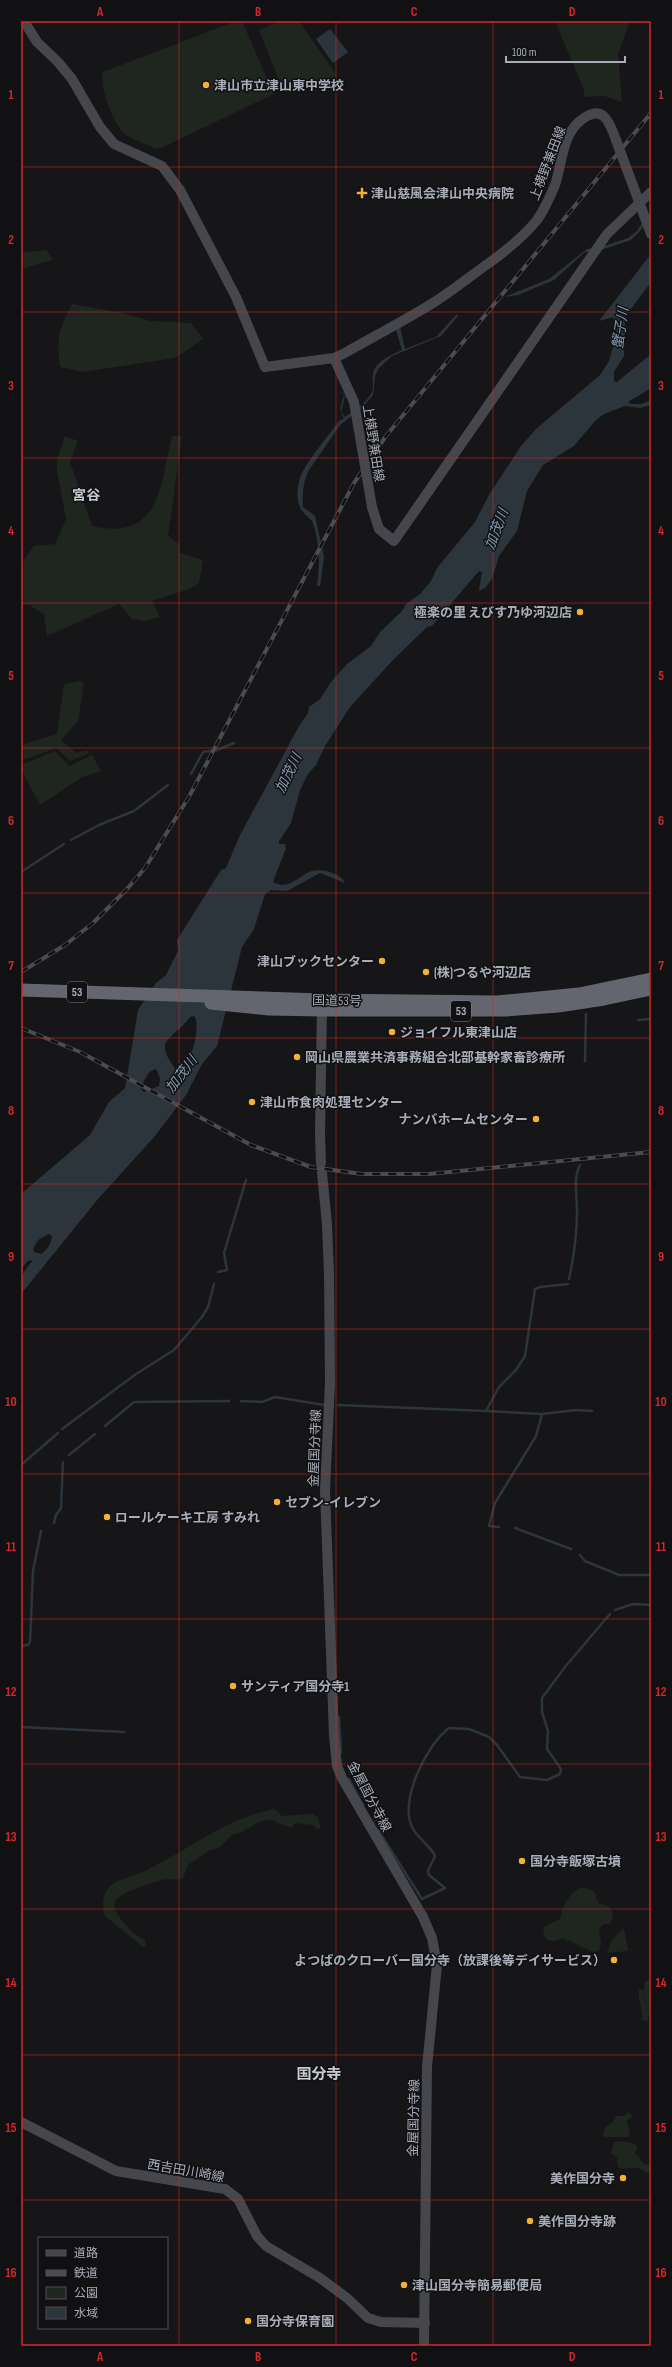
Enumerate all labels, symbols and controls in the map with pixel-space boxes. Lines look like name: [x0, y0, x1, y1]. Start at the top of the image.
text: A: [96, 4, 104, 20]
text: B: [255, 4, 261, 20]
text: C: [411, 4, 418, 20]
text: D: [569, 4, 576, 20]
scale bar: [506, 38, 625, 64]
text: 100 m: [512, 45, 537, 60]
place label: 津山市立津山東中学校: [214, 78, 344, 94]
marker: 津山市立津山東中学校: [201, 80, 211, 90]
text: 1: [8, 87, 14, 103]
text: 1: [658, 87, 664, 103]
street label: 上横野兼田線: [526, 124, 569, 203]
place label: 津山慈風会津山中央病院: [371, 186, 514, 202]
marker: 津山慈風会津山中央病院: [356, 187, 368, 199]
text: 2: [8, 232, 14, 248]
text: 2: [658, 232, 664, 248]
water label: 蟹子川: [609, 304, 632, 350]
text: 3: [8, 378, 14, 394]
text: 3: [658, 378, 664, 394]
street label: 上横野兼田線: [359, 403, 387, 483]
district label: 宮谷: [72, 487, 101, 504]
water label: 加茂川: [481, 505, 513, 552]
text: 4: [8, 523, 14, 539]
text: 4: [658, 523, 664, 539]
place label: 極楽の里 えびす乃ゆ河辺店: [414, 605, 572, 621]
marker: 極楽の里 えびす乃ゆ河辺店: [575, 607, 585, 617]
text: 5: [8, 668, 14, 684]
text: 5: [658, 668, 664, 684]
water label: 加茂川: [272, 749, 306, 796]
text: 6: [8, 813, 14, 829]
text: 6: [658, 813, 664, 829]
place label: 津山ブックセンター: [257, 954, 374, 970]
marker: 津山ブックセンター: [377, 956, 387, 966]
text: 7: [8, 958, 14, 974]
text: 7: [658, 958, 664, 974]
place label: (株)つるや河辺店: [434, 965, 531, 981]
marker: (株)つるや河辺店: [421, 967, 431, 977]
road number: 53: [67, 982, 87, 1002]
street label: 国道53号: [312, 993, 362, 1009]
road number: 53: [451, 1001, 471, 1021]
place label: ジョイフル東津山店: [400, 1025, 517, 1041]
marker: ジョイフル東津山店: [387, 1027, 397, 1037]
place label: 岡山県農業共済事務組合北部基幹家畜診療所: [305, 1050, 565, 1066]
water label: 加茂川: [162, 1051, 202, 1096]
marker: 岡山県農業共済事務組合北部基幹家畜診療所: [292, 1052, 302, 1062]
place label: 津山市食肉処理センター: [260, 1095, 403, 1111]
marker: 津山市食肉処理センター: [247, 1097, 257, 1107]
text: 8: [8, 1103, 14, 1119]
text: 8: [658, 1103, 664, 1119]
place label: ナンバホームセンター: [398, 1112, 528, 1128]
marker: ナンバホームセンター: [531, 1114, 541, 1124]
text: 9: [8, 1249, 14, 1265]
text: 9: [658, 1249, 664, 1265]
text: 10: [5, 1394, 17, 1410]
text: 10: [655, 1394, 667, 1410]
street label: 金屋国分寺線: [306, 1409, 324, 1487]
place label: セブン-イレブン: [285, 1495, 381, 1511]
marker: セブン-イレブン: [272, 1497, 282, 1507]
place label: ロールケーキ工房 すみれ: [115, 1510, 260, 1526]
marker: ロールケーキ工房 すみれ: [102, 1512, 112, 1522]
text: 11: [6, 1539, 16, 1555]
text: 11: [656, 1539, 666, 1555]
place label: サンティア国分寺1: [241, 1679, 349, 1695]
marker: サンティア国分寺1: [228, 1681, 238, 1691]
text: 12: [6, 1684, 17, 1700]
text: 12: [656, 1684, 667, 1700]
street label: 金屋国分寺線: [344, 1758, 394, 1835]
text: 13: [6, 1829, 17, 1845]
text: 13: [656, 1829, 667, 1845]
place label: 国分寺飯塚古墳: [530, 1854, 621, 1870]
marker: 国分寺飯塚古墳: [517, 1856, 527, 1866]
place label: よつばのクローバー国分寺（放課後等デイサービス）: [294, 1953, 606, 1969]
marker: よつばのクローバー国分寺（放課後等デイサービス）: [609, 1955, 619, 1965]
text: 14: [5, 1975, 17, 1991]
text: 14: [655, 1975, 667, 1991]
district label: 国分寺: [296, 2065, 342, 2084]
street label: 金屋国分寺線: [405, 2079, 423, 2157]
text: 15: [6, 2120, 17, 2136]
text: 15: [656, 2120, 667, 2136]
street label: 西吉田川崎線: [146, 2156, 226, 2186]
place label: 美作国分寺: [550, 2171, 615, 2187]
marker: 美作国分寺: [618, 2173, 628, 2183]
place label: 美作国分寺跡: [538, 2214, 616, 2230]
marker: 美作国分寺跡: [525, 2216, 535, 2226]
legend: [38, 2237, 168, 2329]
text: 道路: [74, 2246, 98, 2261]
text: 16: [5, 2265, 17, 2281]
text: 16: [655, 2265, 667, 2281]
text: 鉄道: [74, 2266, 98, 2281]
place label: 津山国分寺簡易郵便局: [412, 2278, 542, 2294]
marker: 津山国分寺簡易郵便局: [399, 2280, 409, 2290]
text: 公園: [74, 2286, 98, 2301]
text: 水域: [74, 2306, 98, 2321]
place label: 国分寺保育園: [256, 2314, 334, 2330]
marker: 国分寺保育園: [243, 2316, 253, 2326]
text: A: [96, 2349, 104, 2365]
text: B: [255, 2349, 261, 2365]
text: C: [411, 2349, 418, 2365]
text: D: [569, 2349, 576, 2365]

